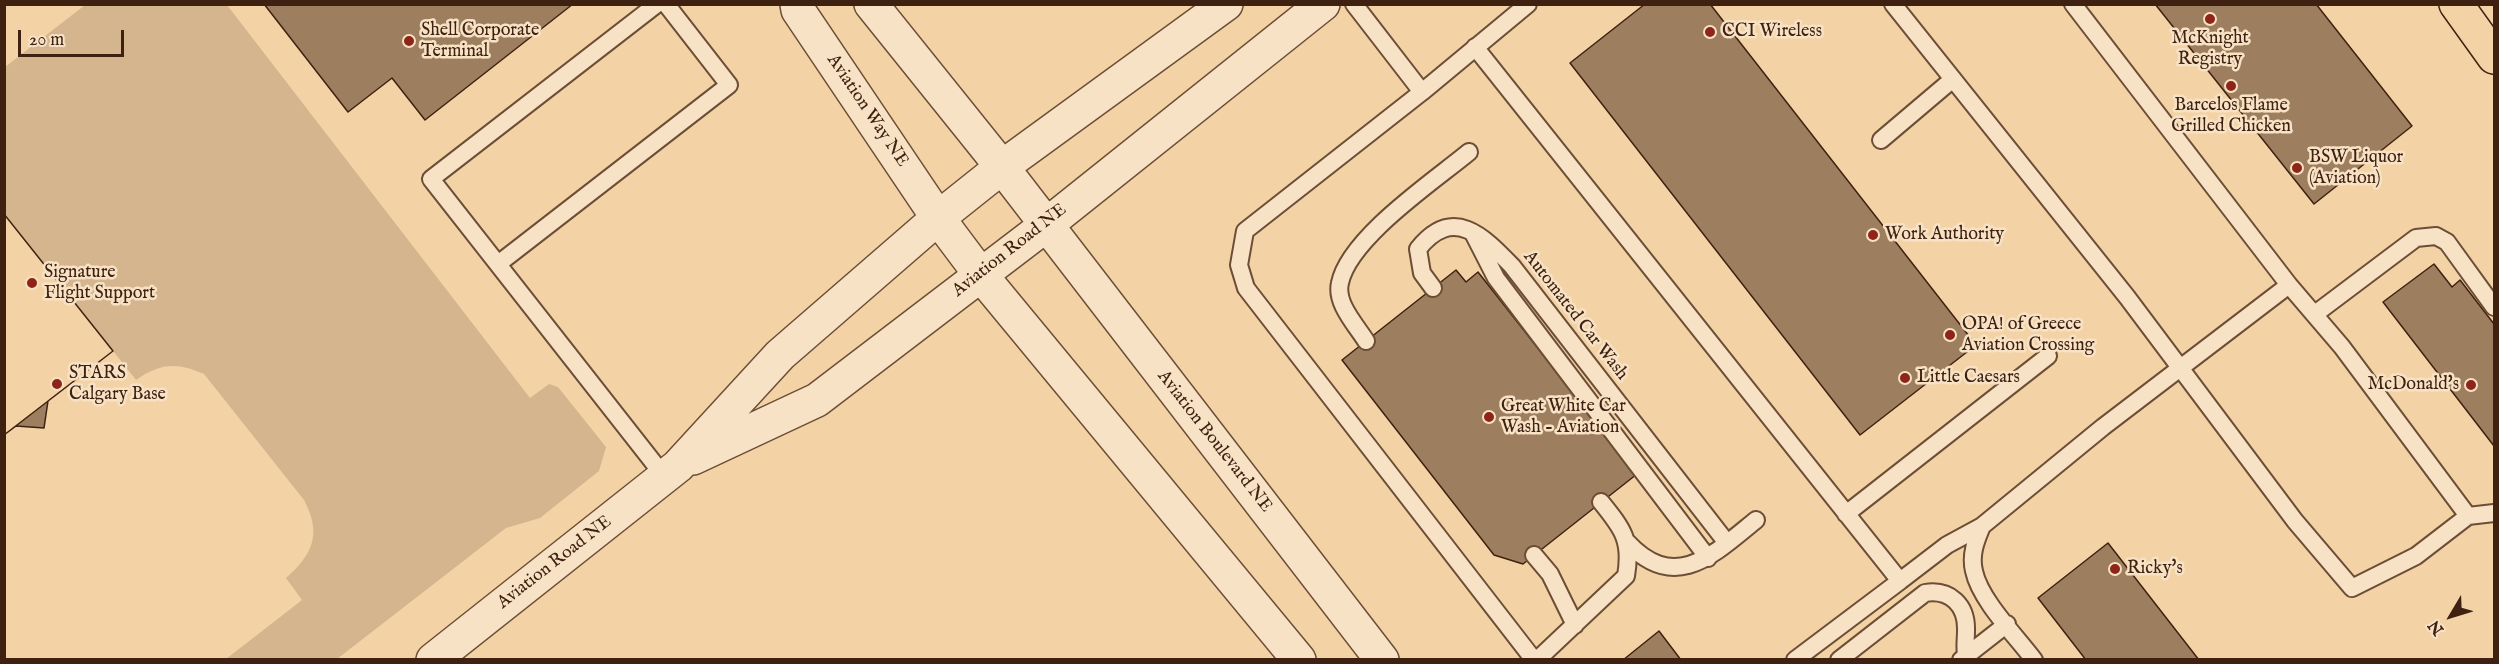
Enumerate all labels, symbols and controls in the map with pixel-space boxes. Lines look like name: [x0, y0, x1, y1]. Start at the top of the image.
marker: McKnight Registry: [2203, 12, 2217, 26]
scale bar: [21, 18, 128, 56]
place label: Shell Corporate Terminal: [421, 20, 539, 63]
place label: CCI Wireless: [1722, 21, 1822, 43]
marker: CCI Wireless: [1703, 25, 1717, 39]
place label: McKnight Registry: [2171, 28, 2249, 70]
text: 20 m: [29, 29, 64, 52]
marker: Shell Corporate Terminal: [402, 34, 416, 48]
street label: Aviation Way NE: [821, 51, 913, 171]
marker: Barcelos Flame Grilled Chicken: [2224, 79, 2238, 93]
place label: Barcelos Flame Grilled Chicken: [2171, 95, 2291, 138]
place label: BSW Liquor (Aviation): [2309, 147, 2403, 190]
marker: BSW Liquor (Aviation): [2290, 161, 2304, 175]
street label: Aviation Road NE: [949, 200, 1071, 302]
place label: Work Authority: [1885, 224, 2004, 246]
marker: Work Authority: [1866, 228, 1880, 242]
street label: Automated Car Wash: [1518, 247, 1632, 385]
place label: Signature Flight Support: [44, 262, 155, 304]
marker: Signature Flight Support: [25, 276, 39, 290]
place label: OPA! of Greece Aviation Crossing: [1962, 314, 2094, 356]
marker: OPA! of Greece Aviation Crossing: [1943, 328, 1957, 342]
place label: STARS Calgary Base: [69, 363, 166, 406]
street label: Aviation Boulevard NE: [1152, 367, 1276, 517]
place label: Little Caesars: [1917, 367, 2020, 389]
marker: Little Caesars: [1898, 371, 1912, 385]
place label: McDonald's: [2367, 374, 2459, 396]
marker: STARS Calgary Base: [50, 377, 64, 391]
marker: McDonald's: [2464, 378, 2478, 392]
place label: Great White Car Wash - Aviation: [1501, 396, 1626, 438]
marker: Great White Car Wash - Aviation: [1482, 410, 1496, 424]
street label: Aviation Road NE: [494, 512, 616, 614]
place label: Ricky's: [2127, 558, 2183, 580]
marker: Ricky's: [2108, 562, 2122, 576]
north arrow: [2421, 586, 2481, 646]
text: N: [2425, 615, 2449, 639]

